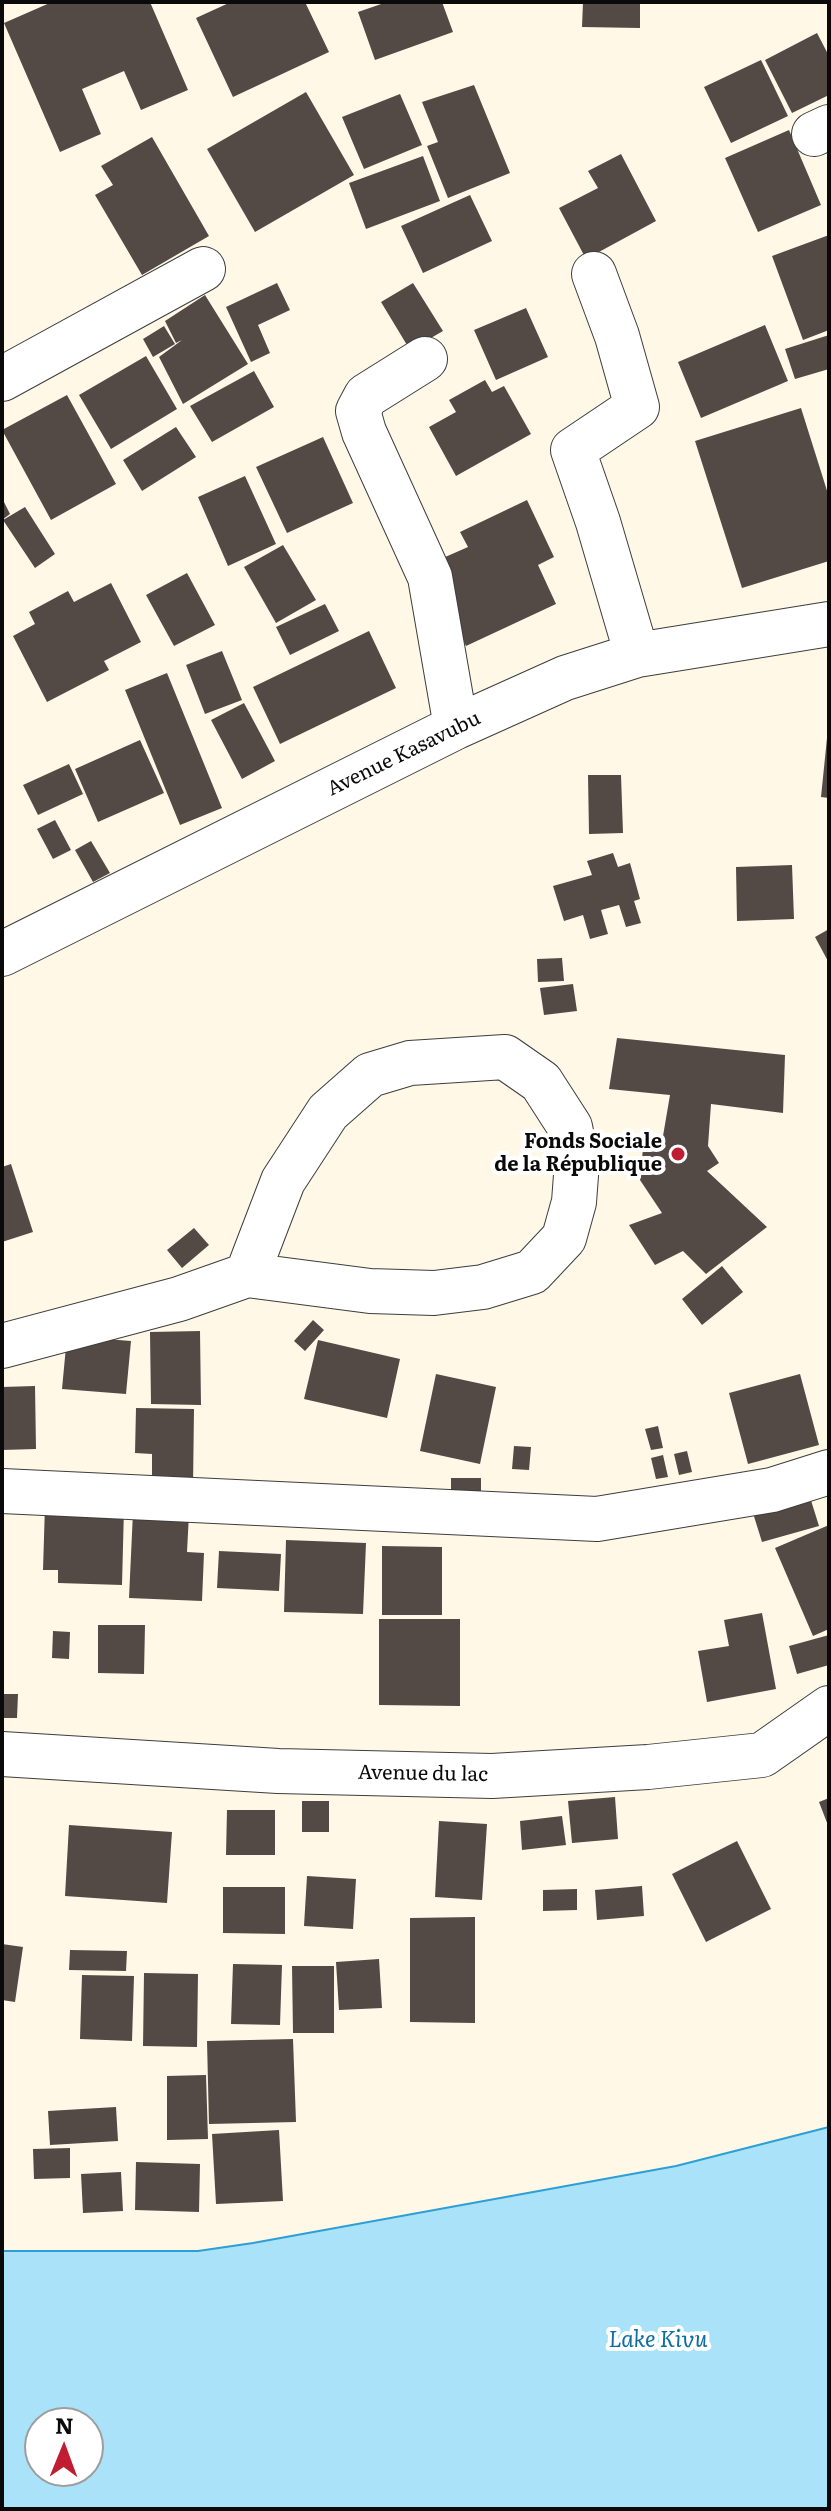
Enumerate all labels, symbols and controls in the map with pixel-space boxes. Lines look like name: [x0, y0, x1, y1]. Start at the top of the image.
street label: Avenue Kasavubu: [323, 707, 485, 801]
place label: Fonds Sociale de la République: [494, 1130, 662, 1177]
marker: Fonds Sociale de la République: [669, 1145, 687, 1163]
street label: Avenue du lac: [358, 1761, 488, 1787]
water label: Lake Kivu: [608, 2328, 708, 2354]
north arrow: [24, 2407, 104, 2487]
text: N: [55, 2408, 74, 2441]

